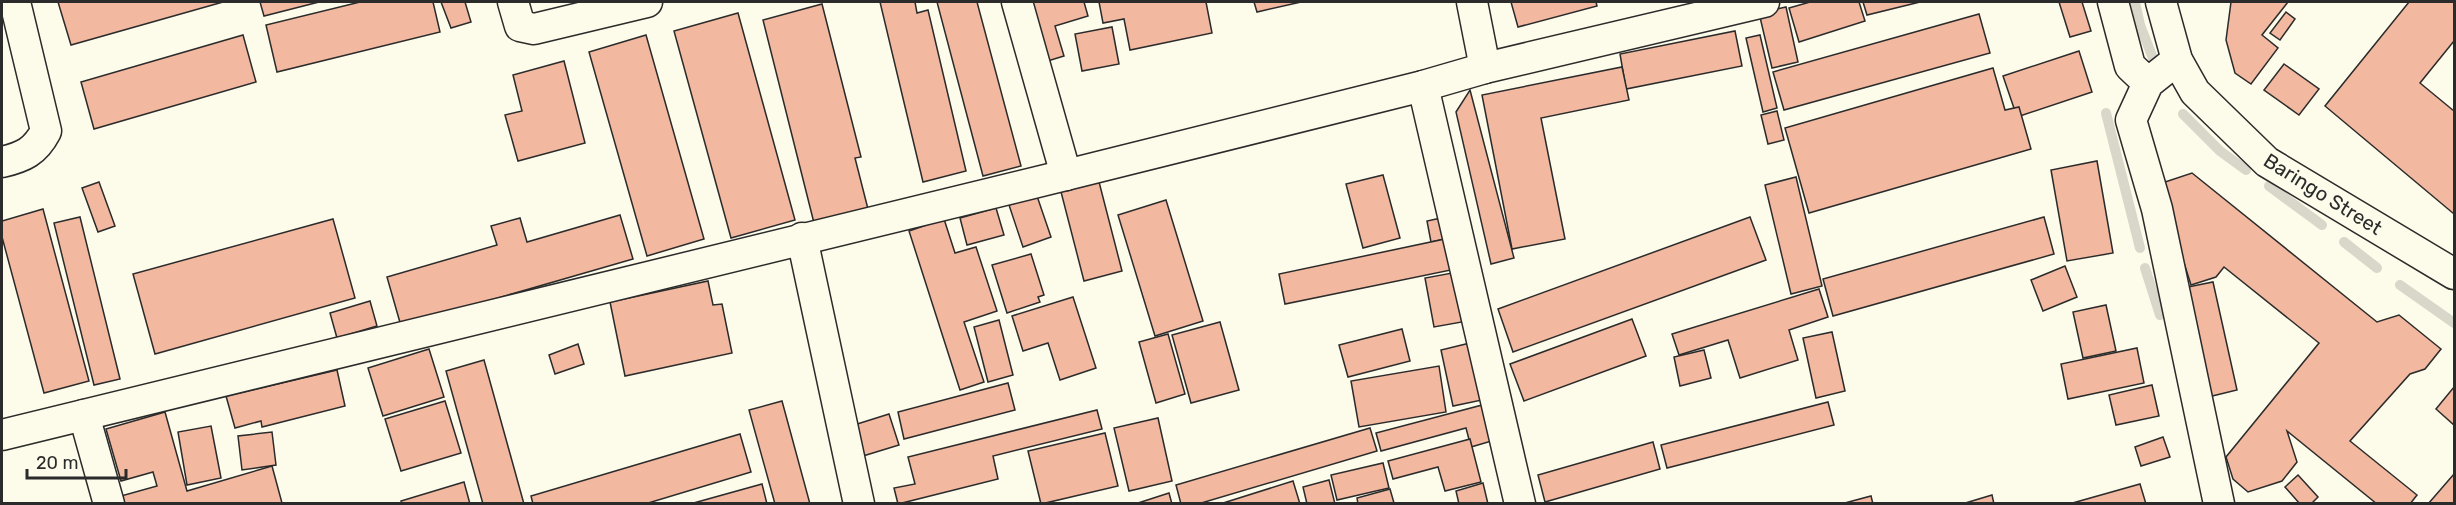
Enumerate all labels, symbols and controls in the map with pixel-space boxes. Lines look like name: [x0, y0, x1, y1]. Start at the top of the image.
street label: Baringo Street: [2259, 148, 2387, 240]
scale bar: [27, 442, 126, 480]
text: 20 m: [36, 452, 78, 474]

